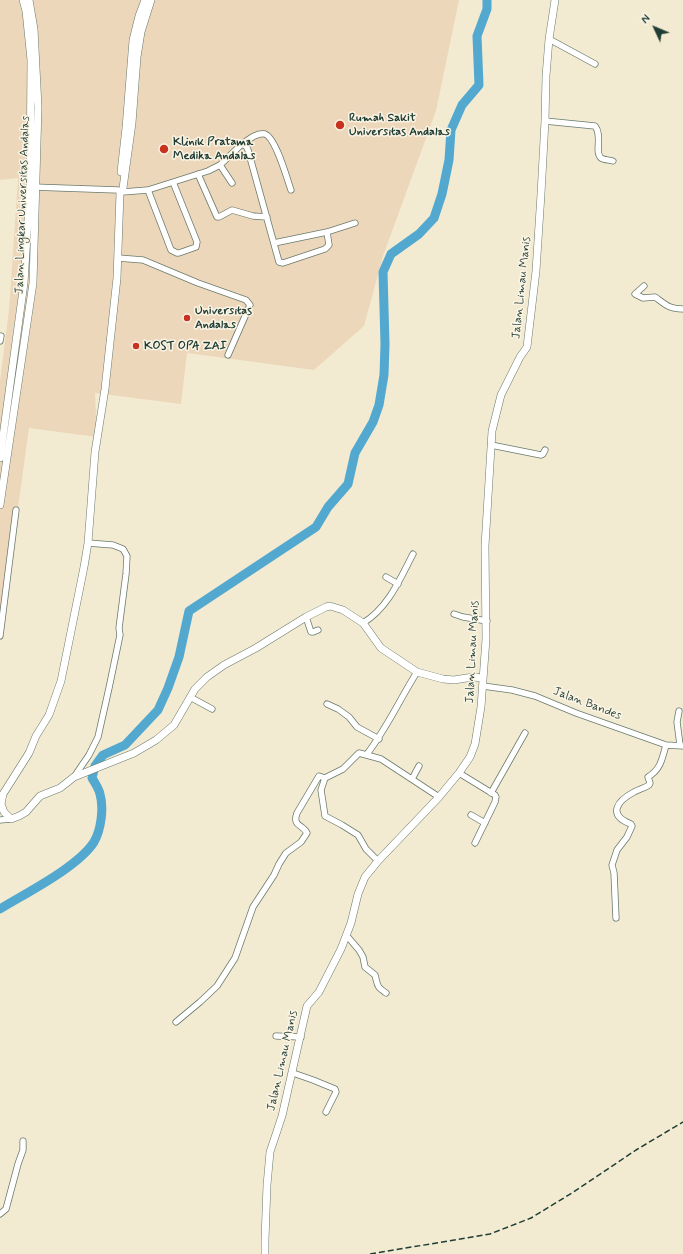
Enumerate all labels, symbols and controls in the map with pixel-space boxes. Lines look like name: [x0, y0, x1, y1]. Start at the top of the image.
north arrow: [635, 8, 675, 48]
text: N: [639, 12, 654, 27]
place label: Rumah Sakit Universitas Andalas: [349, 111, 450, 139]
street label: Jalan Lingkar Universitas Andalas: [13, 116, 33, 294]
marker: Rumah Sakit Universitas Andalas: [334, 119, 346, 131]
place label: Klinik Pratama Medika Andalas: [173, 135, 255, 163]
marker: Klinik Pratama Medika Andalas: [158, 143, 170, 155]
street label: Jalan Limau Manis: [509, 236, 535, 340]
place label: Universitas Andalas: [195, 304, 252, 332]
marker: Universitas Andalas: [182, 313, 192, 323]
place label: KOST OPA ZAI: [144, 339, 227, 353]
marker: KOST OPA ZAI: [131, 341, 141, 351]
street label: Jalan Limau Manis: [463, 600, 483, 704]
street label: Jalan Bandes: [551, 684, 623, 724]
street label: Jalan Limau Manis: [264, 1009, 302, 1113]

